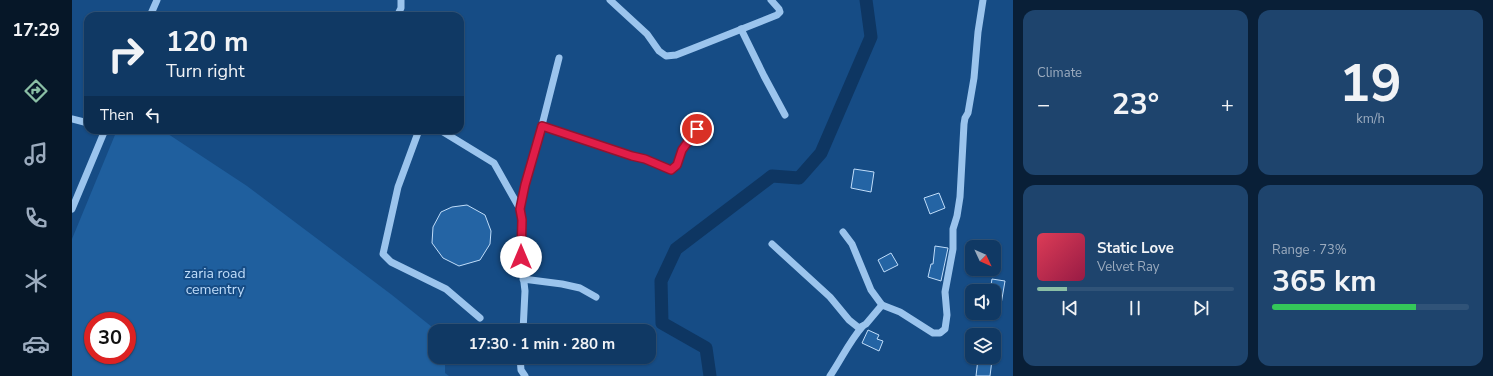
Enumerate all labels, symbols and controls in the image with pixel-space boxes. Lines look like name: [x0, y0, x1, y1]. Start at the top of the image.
text: 17:29: [12, 18, 60, 42]
text: 120 m: [166, 23, 249, 61]
icon: right: [100, 28, 152, 80]
text: 19: [1339, 48, 1402, 119]
text: Turn right: [166, 59, 245, 83]
text: Climate: [1037, 64, 1082, 82]
icon: directions: [22, 77, 50, 105]
text: 23°: [1112, 84, 1159, 125]
text: −: [1037, 90, 1050, 120]
text: +: [1221, 90, 1234, 120]
icon: left: [142, 104, 164, 126]
text: Then: [100, 105, 134, 125]
text: km/h: [1356, 110, 1385, 128]
pin: [680, 112, 714, 146]
icon: arrive: [686, 118, 708, 140]
icon: music: [22, 140, 50, 168]
icon: phone: [22, 204, 50, 232]
position arrow: [500, 236, 542, 278]
text: Static Love: [1097, 238, 1174, 258]
north arrow: [965, 240, 1001, 276]
map controls: [965, 240, 1001, 364]
text: Range · 73%: [1272, 241, 1347, 259]
text: Velvet Ray: [1097, 258, 1159, 276]
text: 365 km: [1272, 261, 1377, 302]
park label: zaria road cementry: [184, 264, 246, 299]
icon: climate: [22, 267, 50, 295]
button: sound: [965, 284, 1001, 320]
icon: previous: [1059, 297, 1081, 319]
icon: pause: [1124, 297, 1146, 319]
icon: next: [1190, 297, 1212, 319]
speed limit sign: 30: [84, 312, 136, 364]
button: layers: [965, 328, 1001, 364]
icon: car: [22, 330, 50, 358]
text: 17:30 · 1 min · 280 m: [469, 334, 615, 354]

